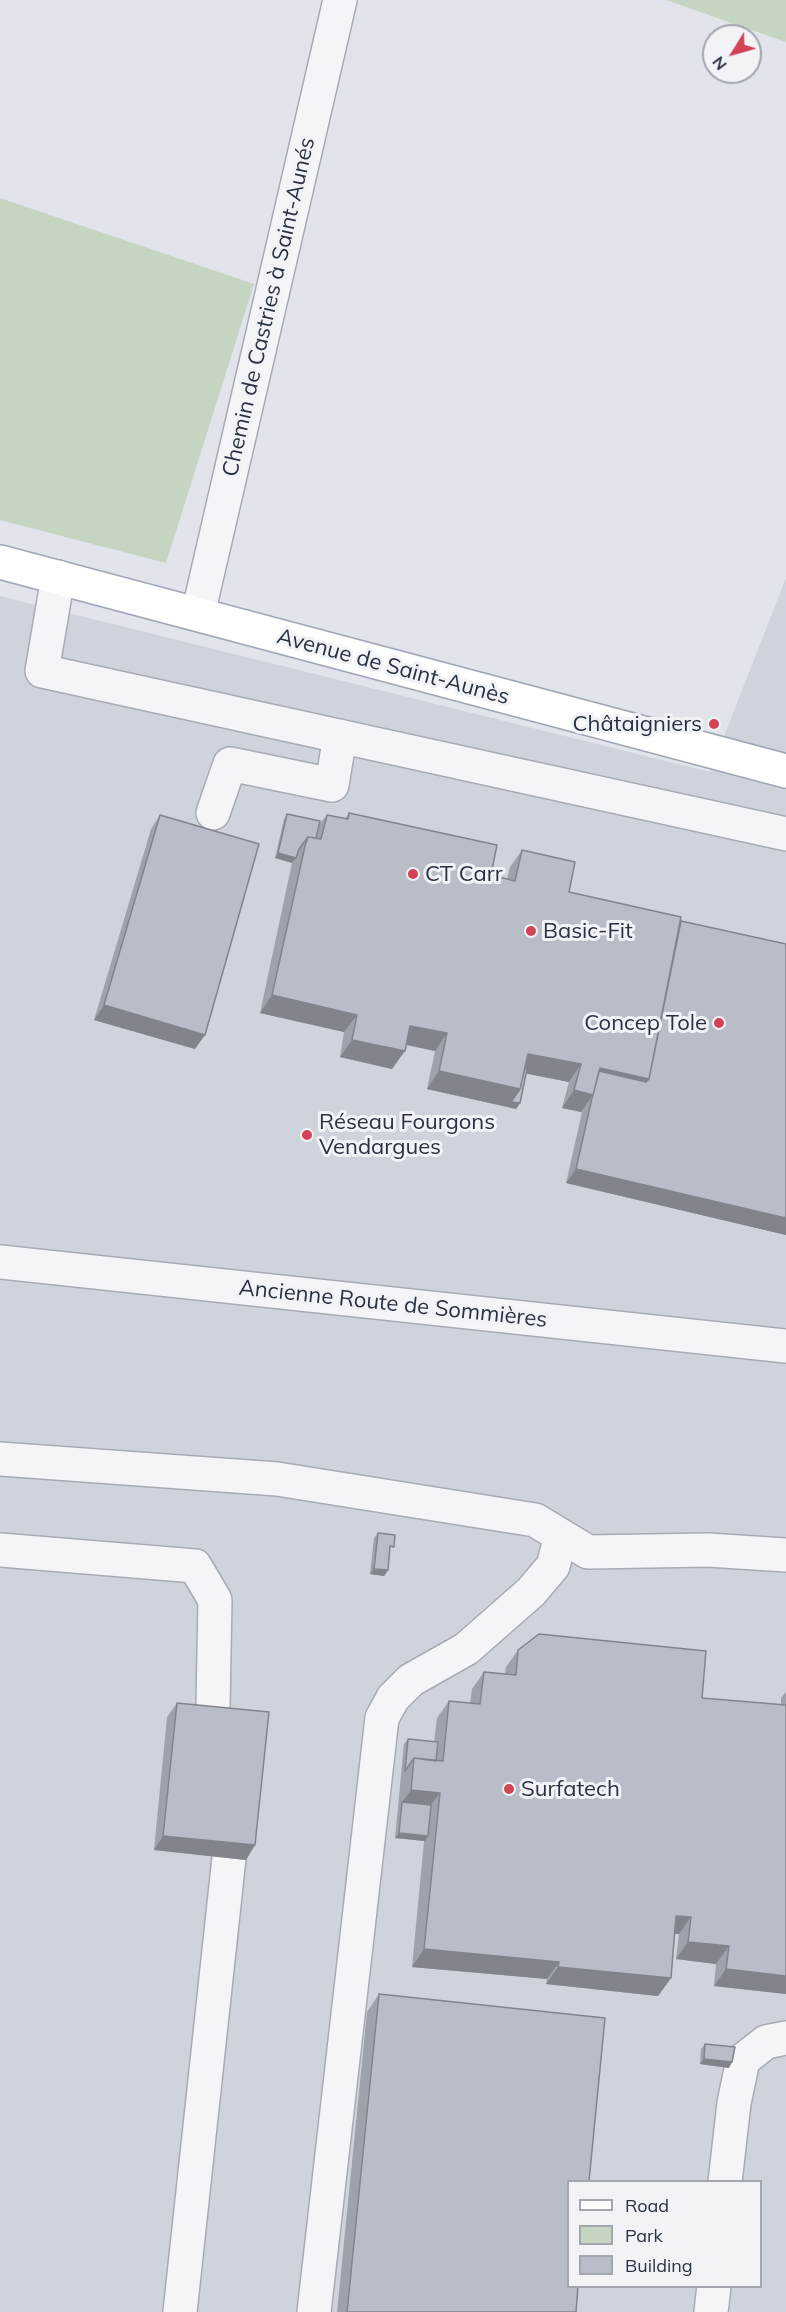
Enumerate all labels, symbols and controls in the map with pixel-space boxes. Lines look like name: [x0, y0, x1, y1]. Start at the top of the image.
north arrow: [702, 24, 762, 84]
text: N: [708, 53, 731, 74]
street label: Chemin de Castries à Saint-Aunés: [217, 135, 321, 479]
street label: Avenue de Saint-Aunès: [274, 623, 512, 711]
place label: Châtaigniers: [573, 711, 702, 737]
marker: Châtaigniers: [707, 717, 721, 731]
place label: CT Carr: [425, 861, 503, 887]
marker: CT Carr: [406, 867, 420, 881]
place label: Basic-Fit: [543, 918, 633, 944]
marker: Basic-Fit: [524, 924, 538, 938]
place label: Concep Tole: [584, 1010, 707, 1036]
marker: Concep Tole: [712, 1016, 726, 1030]
place label: Réseau Fourgons Vendargues: [319, 1109, 495, 1160]
marker: Réseau Fourgons Vendargues: [300, 1128, 314, 1142]
street label: Ancienne Route de Sommières: [238, 1275, 548, 1333]
place label: Surfatech: [521, 1776, 620, 1802]
marker: Surfatech: [502, 1782, 516, 1796]
legend: [567, 2180, 762, 2288]
text: Road: [625, 2194, 669, 2217]
text: Park: [625, 2224, 663, 2247]
text: Building: [625, 2254, 693, 2277]

